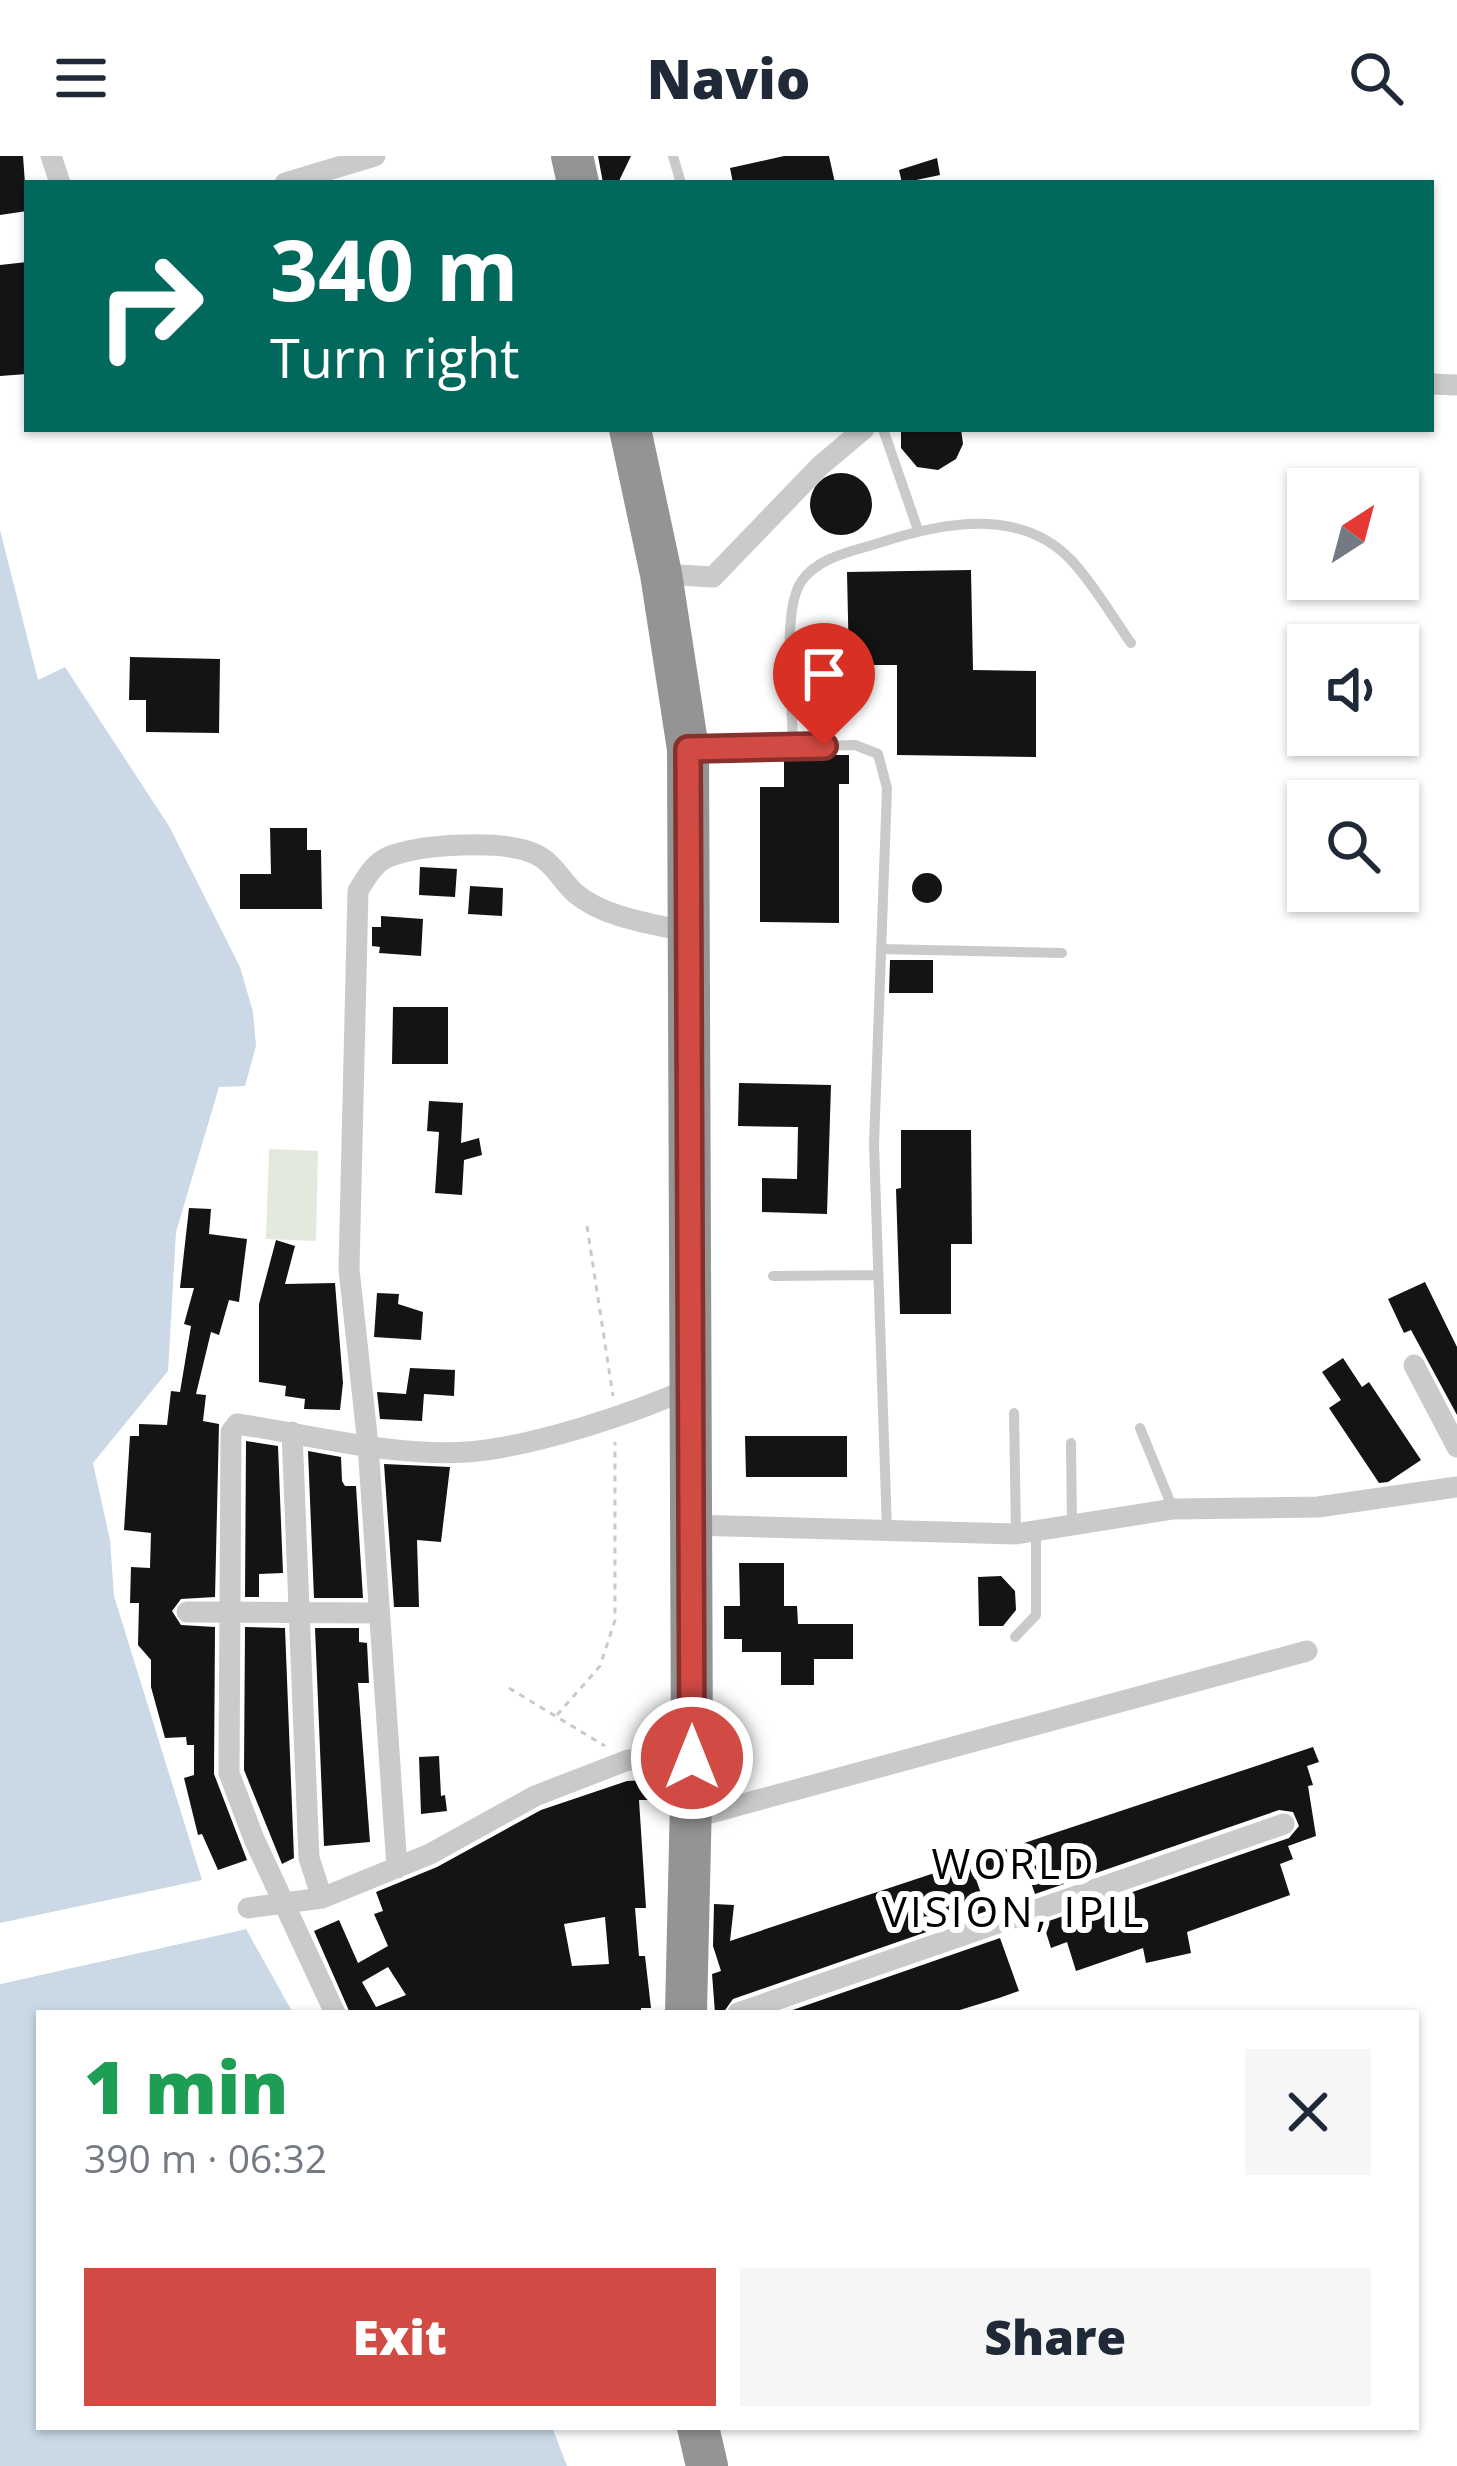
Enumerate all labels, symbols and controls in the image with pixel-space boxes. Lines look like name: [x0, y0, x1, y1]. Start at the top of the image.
text: Navio: [647, 41, 810, 115]
icon: menu: [48, 45, 114, 111]
icon: search: [1343, 45, 1409, 111]
text: 340 m: [270, 211, 518, 326]
icon: right: [72, 228, 228, 384]
text: Turn right: [270, 320, 519, 394]
north arrow: [1287, 468, 1419, 600]
map controls: [1287, 468, 1419, 912]
pin: [773, 623, 875, 746]
button: sound: [1287, 624, 1419, 756]
icon: arrive: [791, 641, 857, 707]
button: search: [1287, 780, 1419, 912]
position arrow: [629, 1695, 755, 1821]
district label: WORLD VISION, IPIL: [882, 1834, 1146, 1939]
text: 1 min: [84, 2037, 289, 2135]
button: close: [1245, 2049, 1371, 2175]
text: 390 m · 06:32: [84, 2131, 327, 2184]
button: Exit: [84, 2268, 716, 2406]
button: Share: [740, 2268, 1371, 2406]

